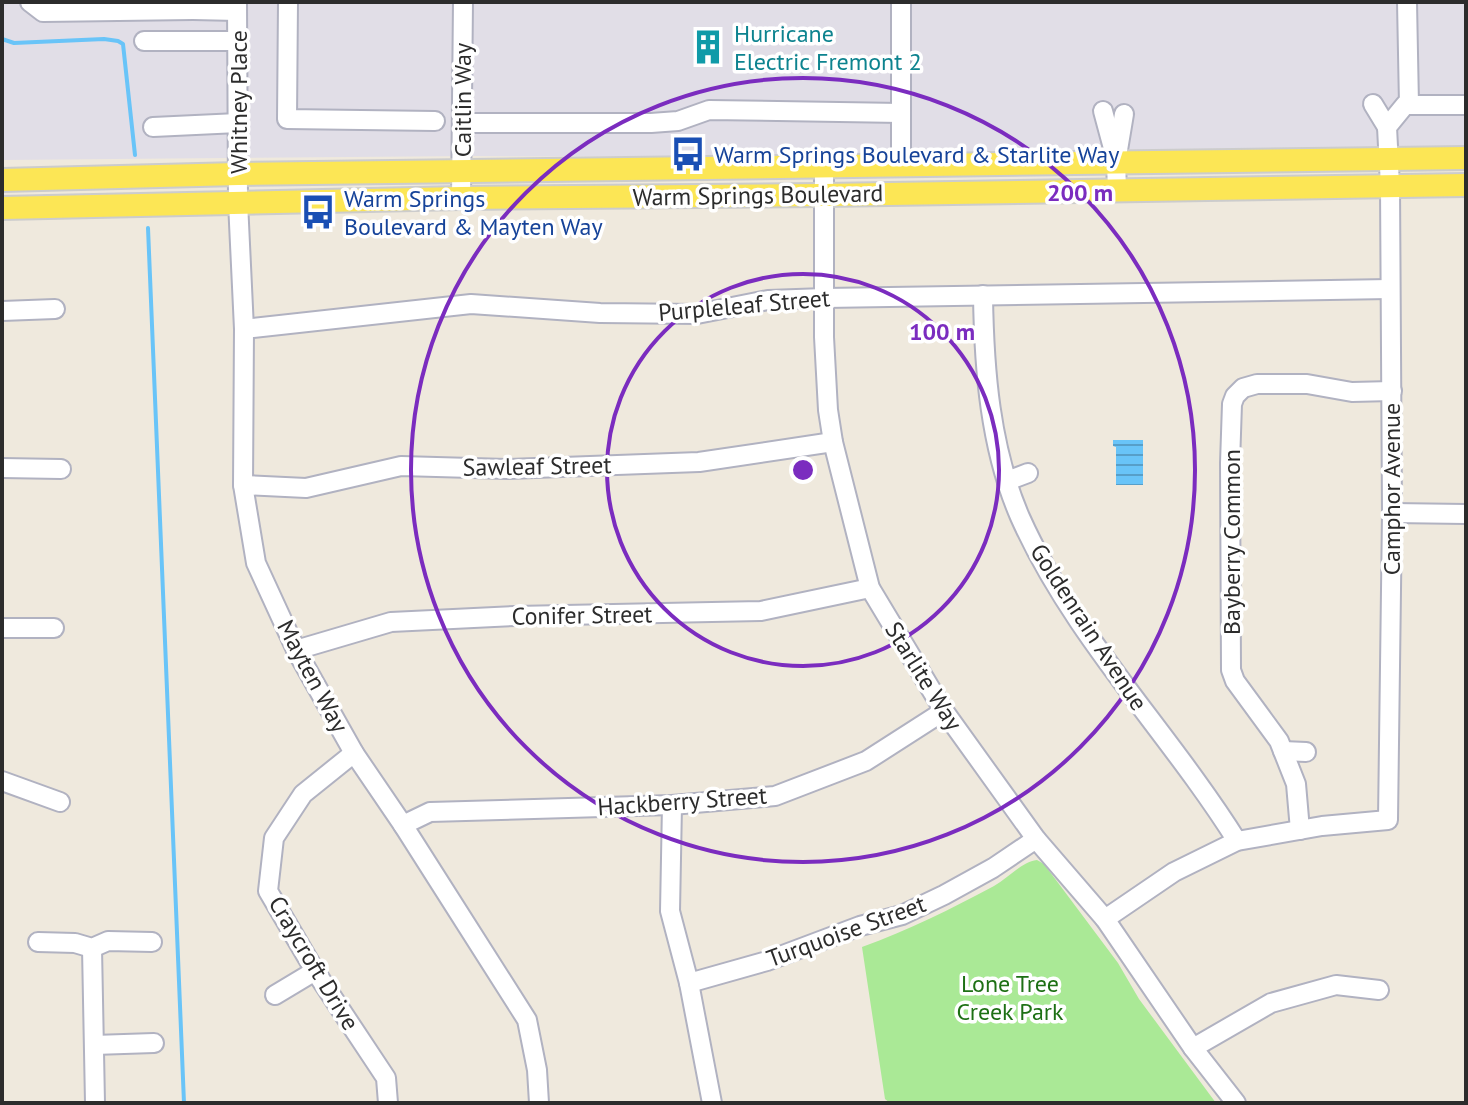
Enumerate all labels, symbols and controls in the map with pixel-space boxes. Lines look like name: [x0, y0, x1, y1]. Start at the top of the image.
place label: Hurricane Electric Fremont 2: [734, 18, 922, 77]
building icon: Hurricane Electric Fremont 2: [689, 28, 727, 66]
street label: Whitney Place: [223, 30, 254, 174]
street label: Caitlin Way: [447, 43, 478, 157]
bus stop icon: Warm Springs Boulevard & Starlite Way: [669, 135, 707, 173]
place label: Warm Springs Boulevard & Starlite Way: [714, 139, 1119, 170]
street label: Warm Springs Boulevard: [632, 177, 884, 213]
text: 200 m: [1047, 177, 1113, 208]
place label: Warm Springs Boulevard & Mayten Way: [344, 183, 603, 242]
bus stop icon: Warm Springs Boulevard & Mayten Way: [299, 193, 337, 231]
street label: Purpleleaf Street: [657, 282, 831, 328]
text: 100 m: [909, 316, 975, 347]
street label: Camphor Avenue: [1376, 403, 1407, 575]
street label: Sawleaf Street: [462, 449, 612, 483]
street label: Bayberry Common: [1216, 449, 1247, 635]
centre of rings: [789, 456, 817, 484]
street label: Goldenrain Avenue: [1023, 538, 1155, 716]
street label: Conifer Street: [511, 598, 653, 632]
street label: Mayten Way: [270, 614, 356, 738]
street label: Starlite Way: [878, 616, 970, 736]
street label: Hackberry Street: [596, 780, 768, 822]
street label: Turquoise Street: [762, 888, 930, 974]
street label: Craycroft Drive: [262, 890, 366, 1036]
park label: Lone Tree Creek Park: [957, 968, 1064, 1027]

